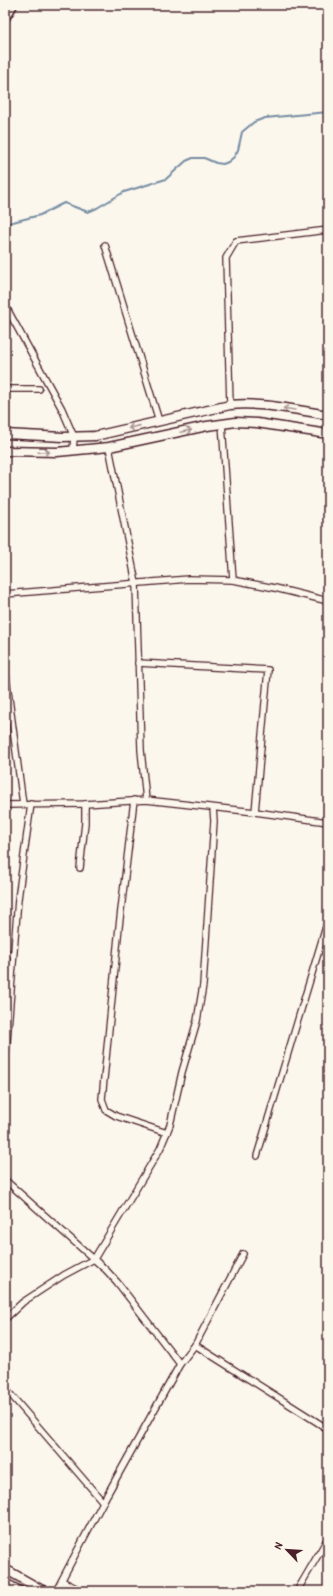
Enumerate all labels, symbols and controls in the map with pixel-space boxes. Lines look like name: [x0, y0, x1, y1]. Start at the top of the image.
one-way arrow: [283, 405, 296, 413]
one-way arrow: [128, 423, 141, 431]
one-way arrow: [179, 426, 192, 434]
one-way arrow: [37, 448, 50, 456]
north arrow: [267, 1530, 307, 1570]
text: N: [270, 1540, 286, 1551]

